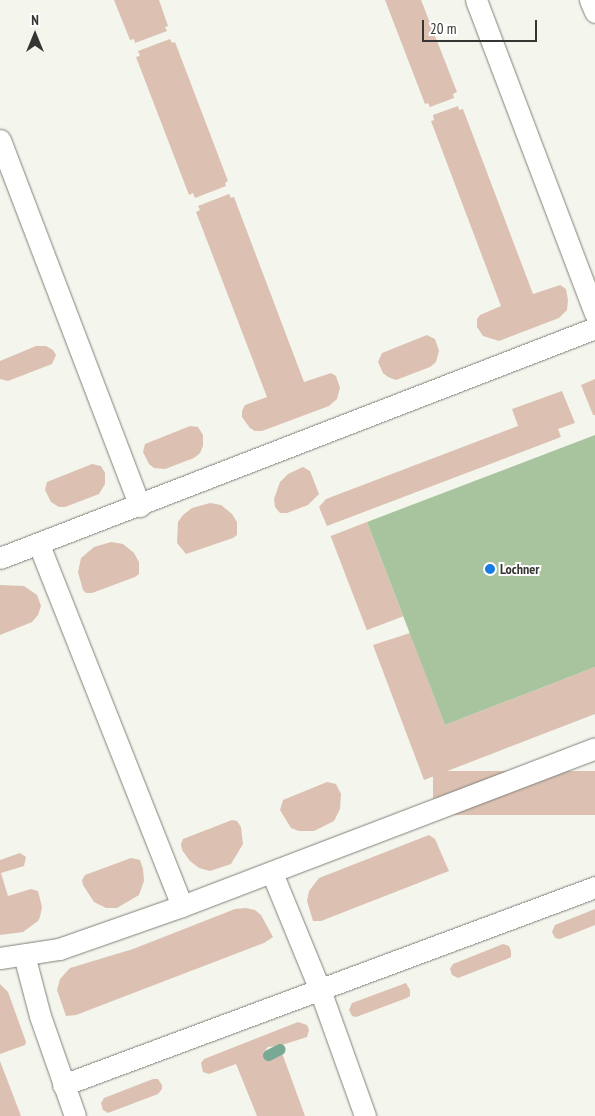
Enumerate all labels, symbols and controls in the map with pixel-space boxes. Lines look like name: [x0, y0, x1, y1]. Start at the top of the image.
north arrow: [10, 10, 60, 60]
scale bar: [425, 10, 540, 42]
text: N: [31, 11, 39, 29]
text: 20 m: [430, 19, 456, 38]
place label: Lochner: [500, 561, 539, 577]
marker: Lochner: [484, 563, 496, 575]

